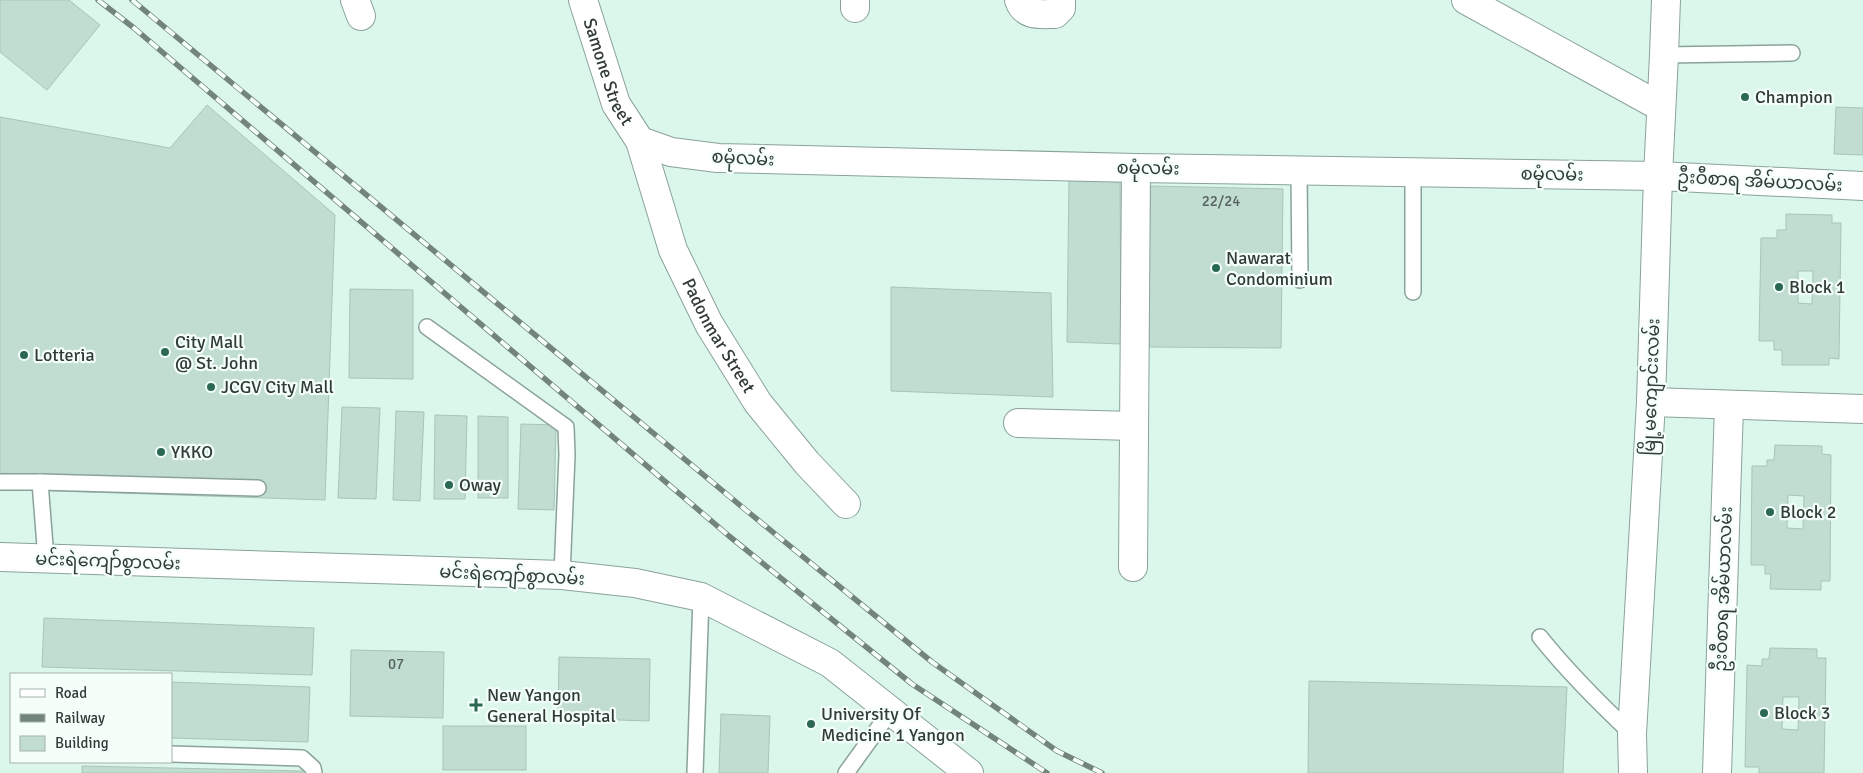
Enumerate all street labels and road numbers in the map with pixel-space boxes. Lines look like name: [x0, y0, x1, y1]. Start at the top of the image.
street label: Samone Street: [578, 15, 638, 129]
street label: စမုံလမ်း: [711, 143, 775, 175]
street label: စမုံလမ်း: [1116, 154, 1180, 184]
street label: စမုံလမ်း: [1520, 160, 1584, 190]
street label: ဦးဝီစာရ အိမ်ယာလမ်း: [1677, 163, 1843, 200]
street label: Padonmar Street: [677, 274, 760, 397]
street label: မြို့မကျောင်းလမ်း: [1635, 318, 1668, 456]
street label: ဦးဝီစာရ အိမ်ယာလမ်း: [1706, 506, 1741, 672]
street label: မင်းရဲကျော်စွာလမ်း: [35, 545, 181, 579]
street label: မင်းရဲကျော်စွာလမ်း: [438, 558, 585, 594]

